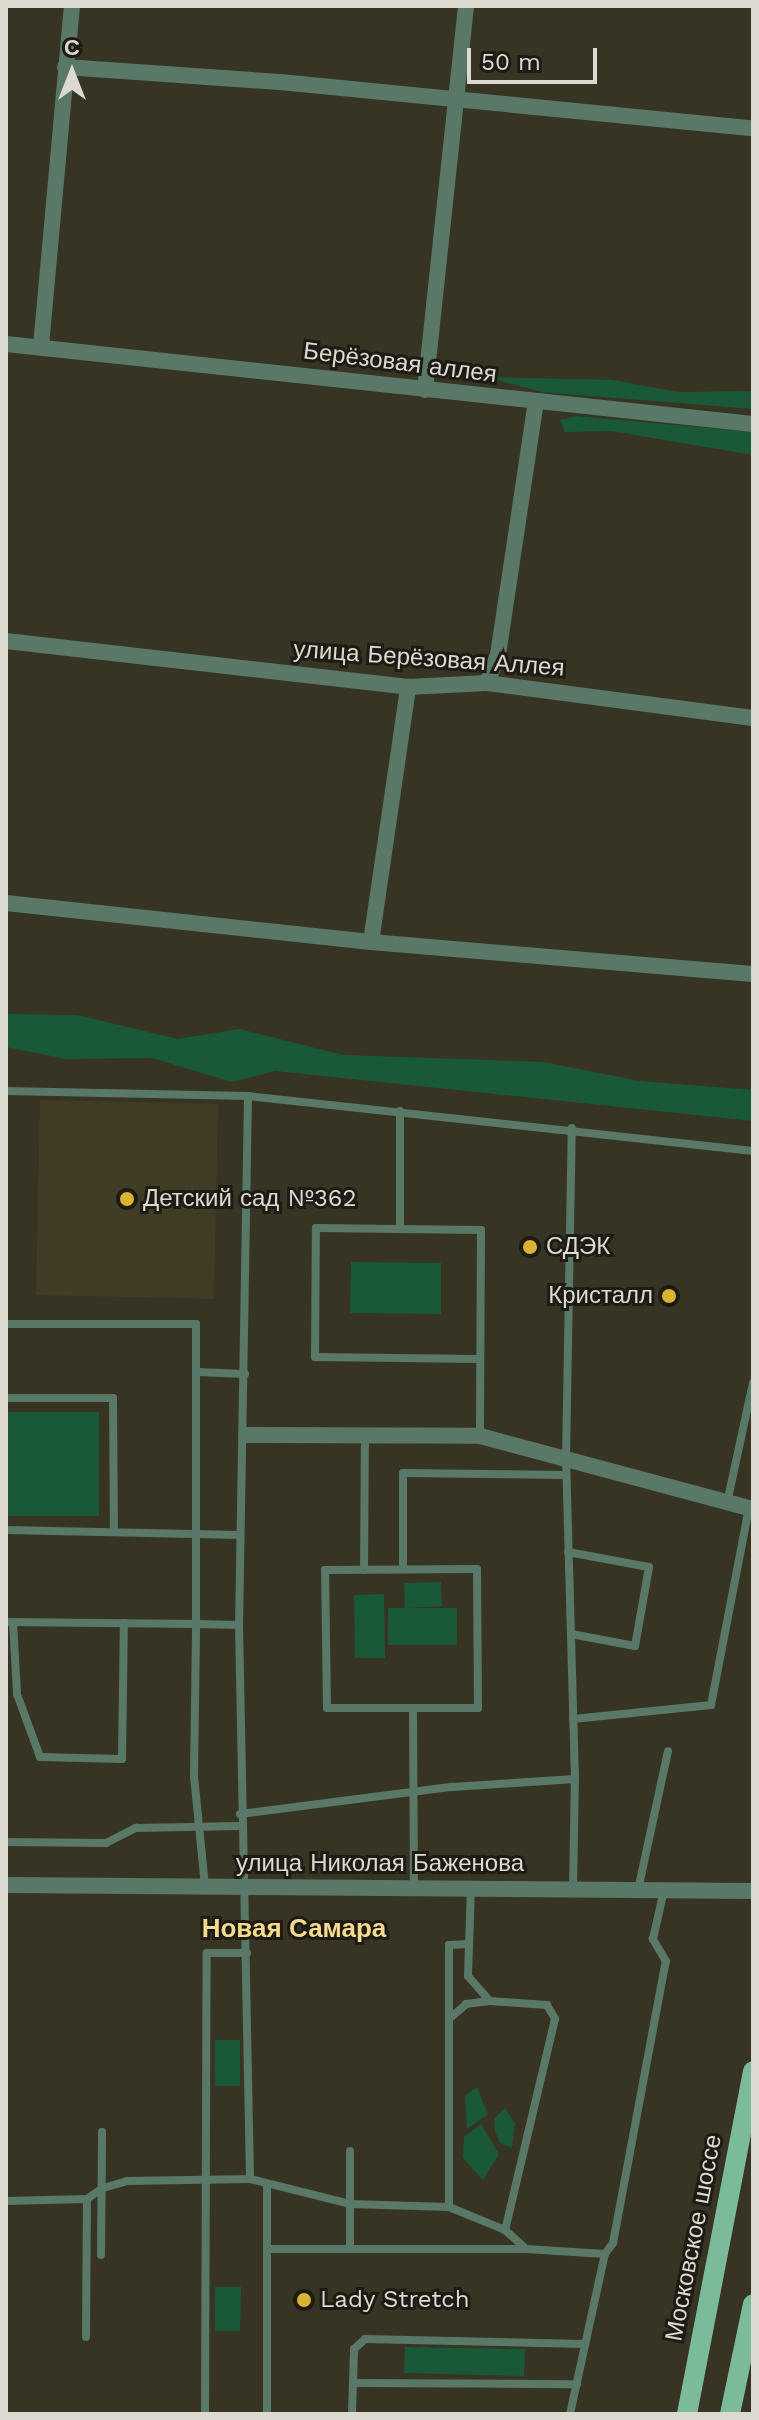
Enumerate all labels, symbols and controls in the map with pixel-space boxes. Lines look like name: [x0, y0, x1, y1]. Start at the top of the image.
north arrow: [32, 32, 112, 112]
scale bar: [471, 32, 601, 82]
text: С: [64, 35, 80, 60]
text: 50 m: [481, 48, 541, 76]
street label: Берёзовая аллея: [302, 337, 498, 389]
street label: улица Берёзовая Аллея: [293, 635, 565, 683]
place label: Детский сад №362: [143, 1185, 356, 1213]
marker: Детский сад №362: [118, 1190, 136, 1208]
place label: СДЭК: [546, 1233, 610, 1261]
marker: СДЭК: [521, 1238, 539, 1256]
place label: Кристалл: [548, 1282, 653, 1310]
marker: Кристалл: [660, 1287, 678, 1305]
street label: улица Николая Баженова: [236, 1850, 524, 1878]
district label: Новая Самара: [202, 1913, 386, 1945]
street label: Московское шоссе: [660, 2132, 728, 2344]
place label: Lady Stretch: [320, 2286, 470, 2314]
marker: Lady Stretch: [295, 2291, 313, 2309]

